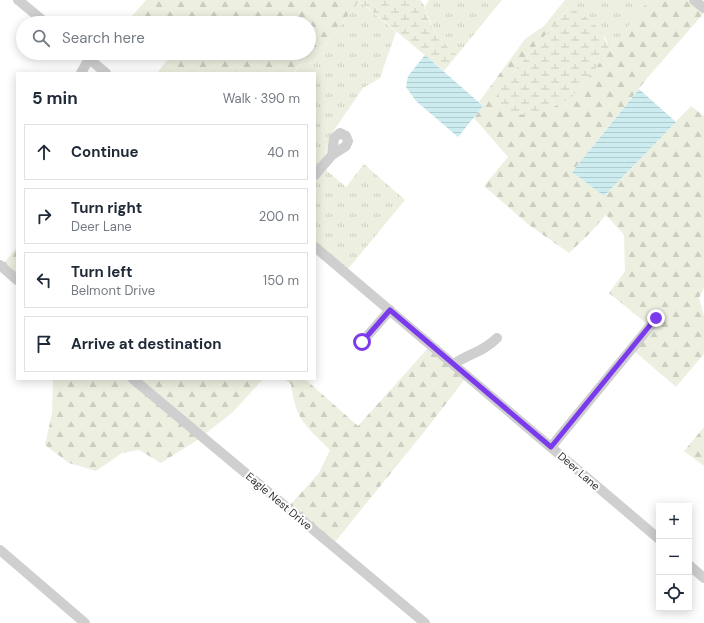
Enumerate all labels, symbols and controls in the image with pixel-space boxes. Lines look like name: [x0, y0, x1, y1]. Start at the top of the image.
search box: [16, 16, 316, 60]
icon: search: [30, 27, 52, 49]
text: Search here: [62, 28, 145, 48]
text: 5 min: [32, 87, 78, 109]
text: Walk · 390 m: [223, 90, 300, 107]
icon: ahead: [33, 141, 55, 163]
text: Continue: [71, 142, 139, 162]
text: 40 m: [267, 144, 299, 161]
text: Turn right: [71, 198, 142, 218]
icon: right: [33, 205, 55, 227]
text: 200 m: [259, 208, 299, 225]
text: Deer Lane: [71, 218, 132, 235]
text: Turn left: [71, 262, 132, 282]
icon: left: [33, 269, 55, 291]
text: 150 m: [263, 272, 299, 289]
text: Belmont Drive: [71, 282, 155, 299]
route end: [647, 309, 665, 327]
icon: arrive: [33, 333, 55, 355]
route start: [353, 333, 371, 351]
text: Arrive at destination: [71, 334, 222, 354]
street label: Deer Lane: [555, 449, 603, 493]
street label: Eagle Nest Drive: [243, 469, 315, 533]
map controls: [656, 503, 692, 611]
button: +: [656, 503, 692, 539]
button: −: [656, 539, 692, 575]
button: locate: [656, 575, 692, 611]

